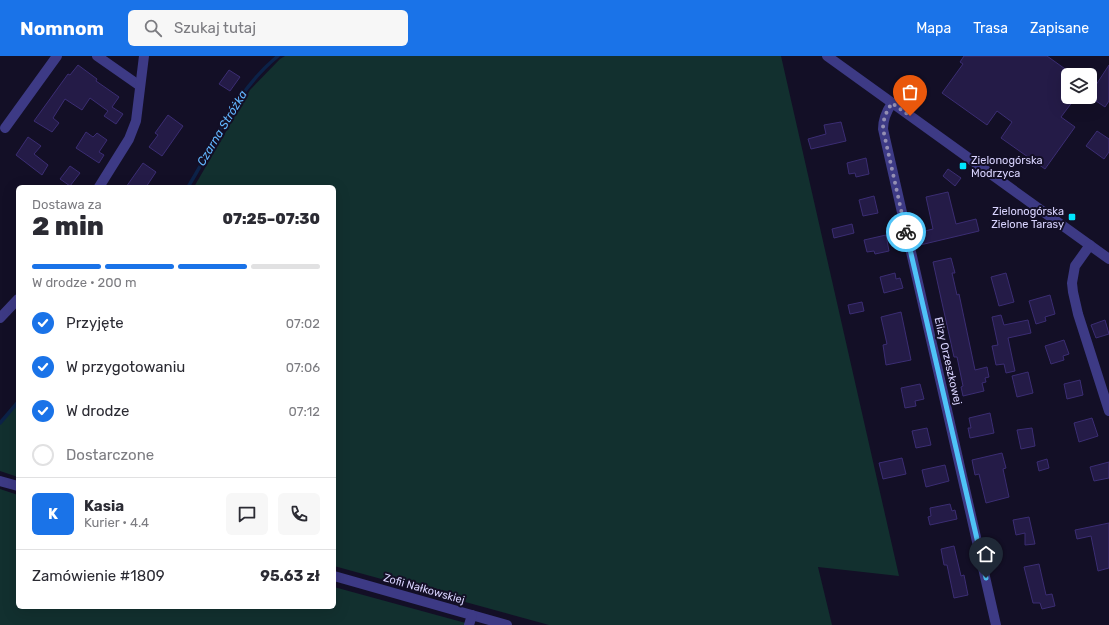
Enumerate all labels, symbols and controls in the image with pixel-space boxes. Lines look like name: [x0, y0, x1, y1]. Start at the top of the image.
search box: [128, 10, 408, 46]
text: Nomnom: [20, 17, 104, 40]
icon: search: [142, 17, 164, 39]
text: Szukaj tutaj: [174, 19, 256, 37]
text: Mapa: [916, 20, 951, 37]
text: Trasa: [973, 20, 1008, 37]
text: Zapisane: [1030, 20, 1089, 37]
map controls: [1061, 68, 1097, 104]
button: layers: [1061, 68, 1097, 104]
pin: [893, 75, 927, 116]
icon: bag: [899, 81, 921, 103]
water label: Czarna Stróżka: [194, 88, 250, 168]
place label: Zielonogórska Modrzyca: [971, 154, 1043, 180]
marker: Zielonogórska Modrzyca: [958, 161, 968, 171]
text: Dostawa za: [32, 197, 102, 212]
place label: Zielonogórska Zielone Tarasy: [991, 205, 1064, 231]
text: 07:25–07:30: [222, 210, 320, 228]
text: 2 min: [32, 211, 104, 242]
courier: [886, 212, 926, 252]
marker: Zielonogórska Zielone Tarasy: [1067, 212, 1077, 222]
icon: bike: [895, 221, 917, 243]
text: W drodze · 200 m: [32, 275, 137, 290]
icon: check: [32, 312, 54, 334]
text: Przyjęte: [66, 314, 124, 332]
text: 07:02: [286, 316, 320, 331]
street label: Elizy Orzeszkowej: [932, 316, 964, 406]
icon: check: [32, 356, 54, 378]
text: W przygotowaniu: [66, 358, 185, 376]
text: 07:06: [286, 360, 320, 375]
icon: check: [32, 400, 54, 422]
text: W drodze: [66, 402, 129, 420]
text: 07:12: [289, 404, 320, 419]
text: Dostarczone: [66, 446, 154, 464]
button: chat: [226, 493, 268, 535]
button: phone: [278, 493, 320, 535]
text: Kasia: [84, 497, 124, 515]
text: K: [48, 505, 58, 523]
text: Kurier · 4.4: [84, 515, 149, 530]
pin: [969, 537, 1003, 578]
icon: home: [975, 543, 997, 565]
text: Zamówienie #1809: [32, 567, 165, 585]
text: 95.63 zł: [260, 567, 320, 585]
street label: Zofii Nałkowskiej: [382, 571, 466, 607]

